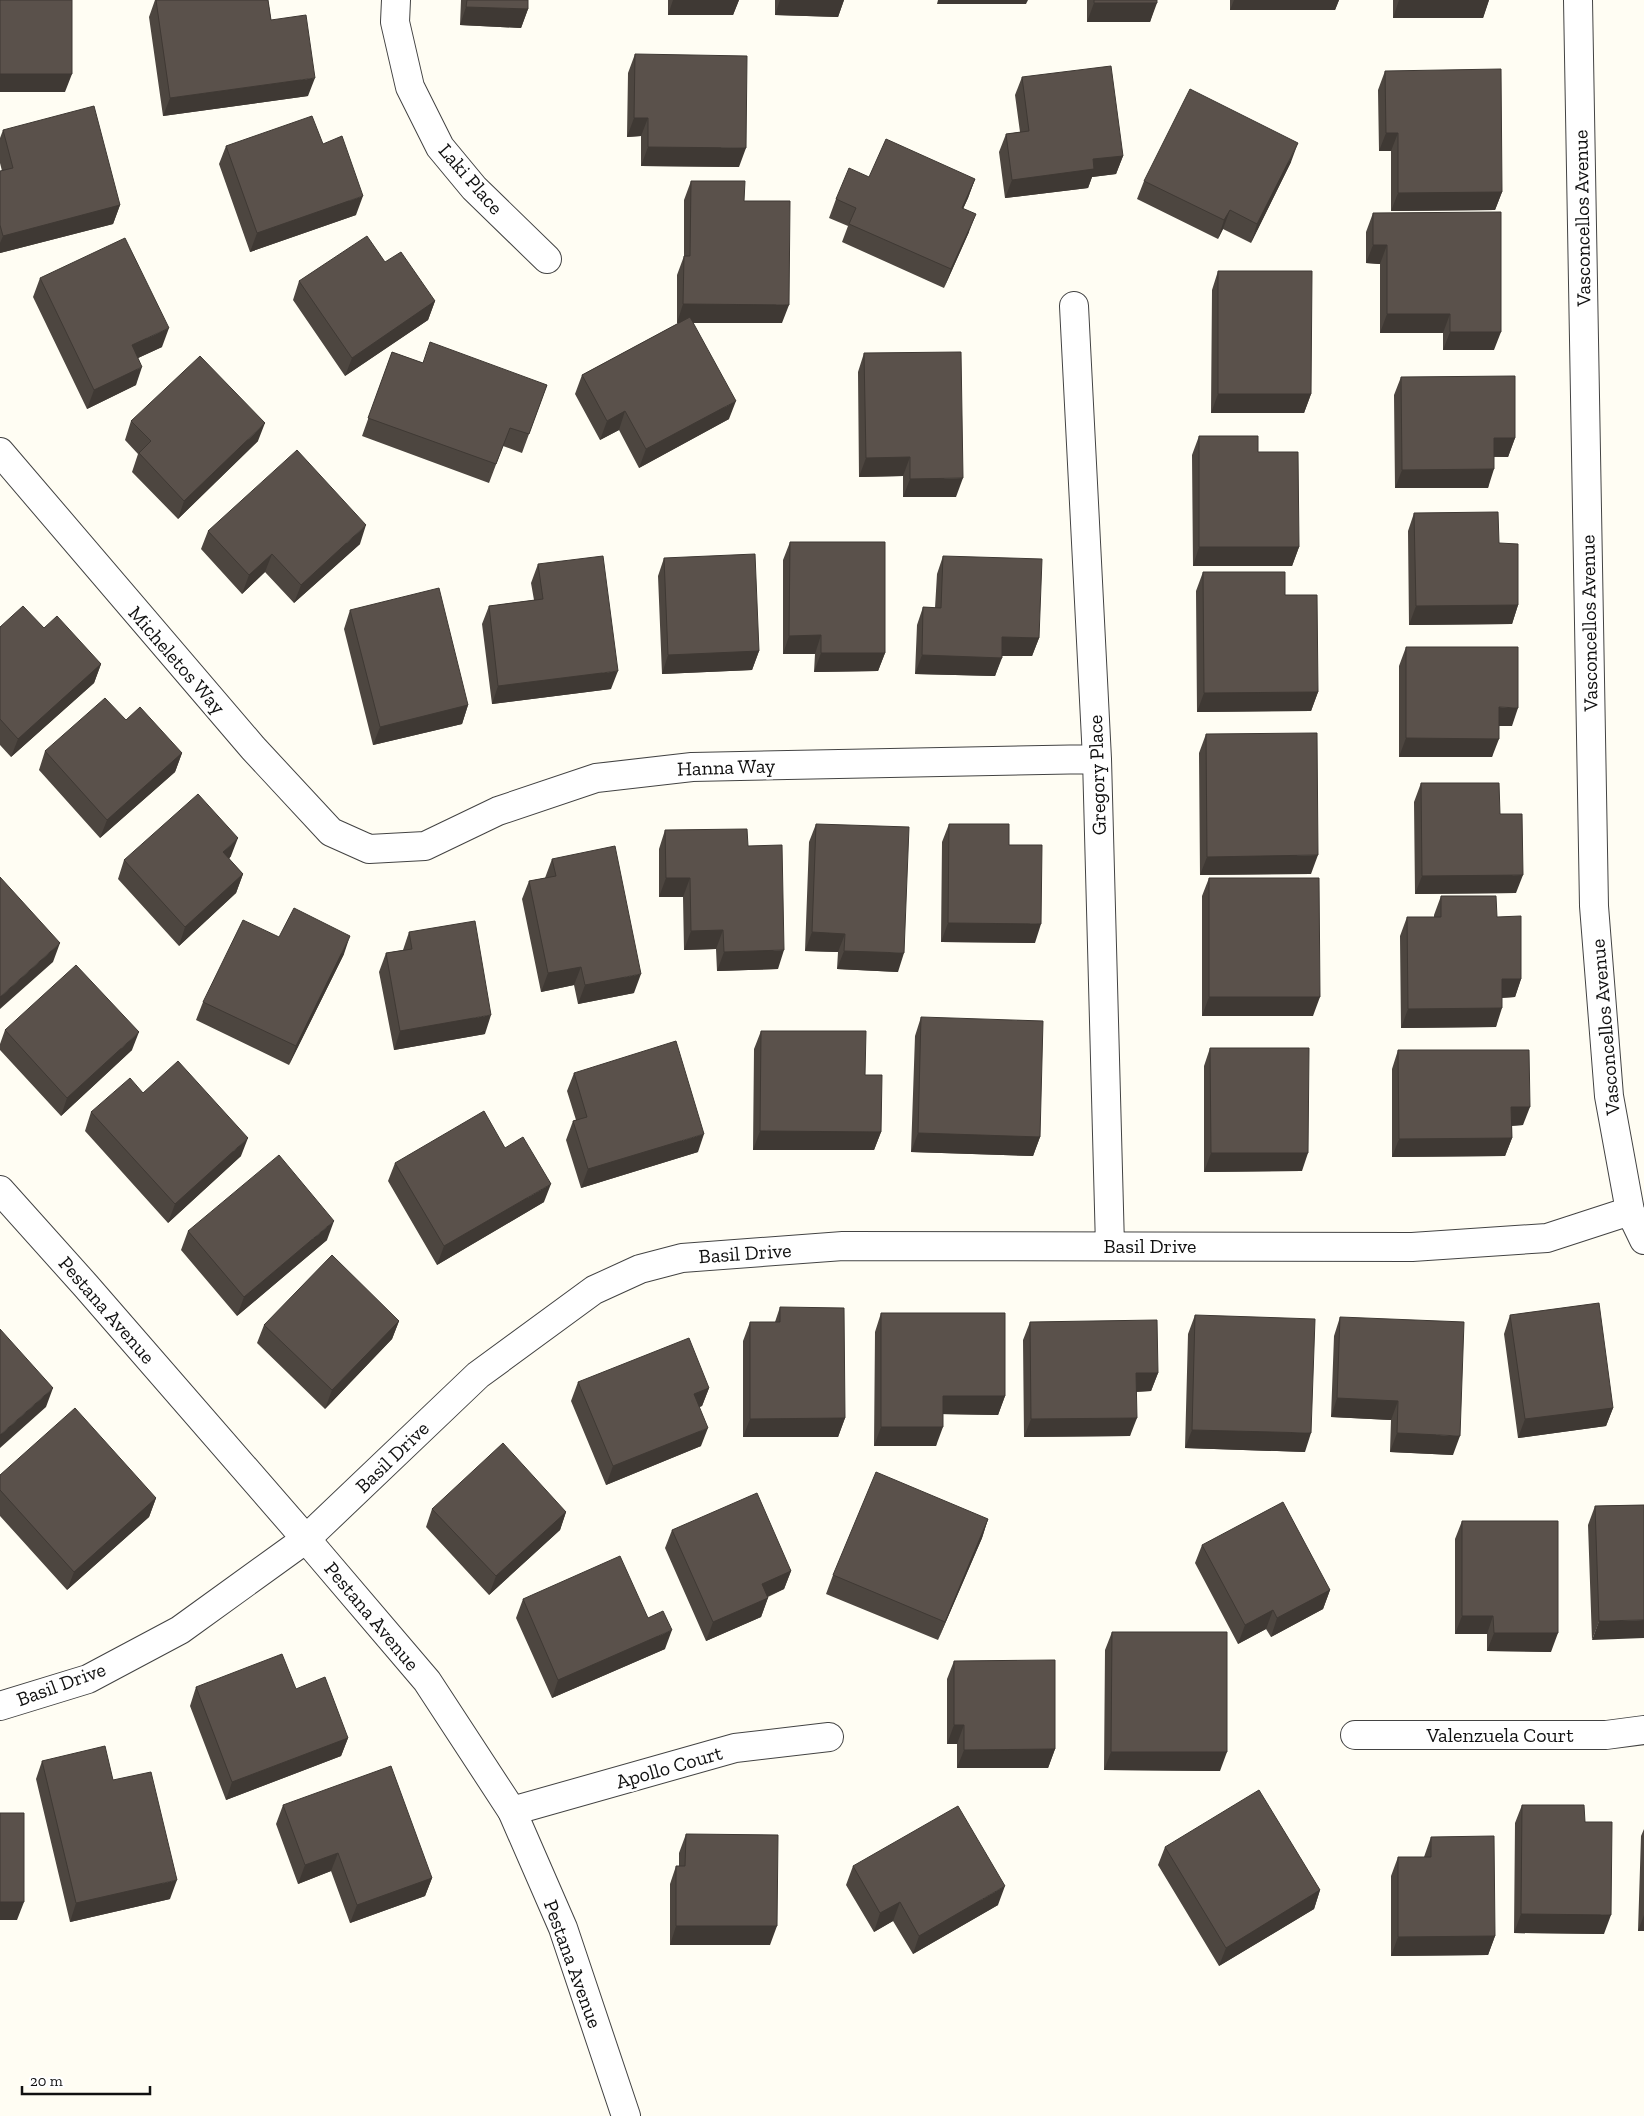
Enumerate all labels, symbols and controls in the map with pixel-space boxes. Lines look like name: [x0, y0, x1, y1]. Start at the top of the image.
street label: Vasconcellos Avenue: [1568, 129, 1596, 308]
street label: Laki Place: [434, 139, 508, 219]
street label: Vasconcellos Avenue: [1575, 534, 1603, 713]
street label: Micheletos Way: [124, 601, 231, 720]
street label: Gregory Place: [1083, 714, 1111, 836]
street label: Hanna Way: [676, 753, 776, 781]
street label: Vasconcellos Avenue: [1585, 938, 1625, 1117]
street label: Basil Drive: [1103, 1234, 1197, 1258]
street label: Basil Drive: [698, 1238, 792, 1268]
street label: Pestana Avenue: [54, 1251, 160, 1369]
street label: Basil Drive: [350, 1416, 434, 1498]
street label: Pestana Avenue: [320, 1557, 424, 1675]
street label: Basil Drive: [13, 1657, 109, 1711]
street label: Valenzuela Court: [1425, 1723, 1574, 1747]
street label: Apollo Court: [613, 1740, 726, 1794]
street label: Pestana Avenue: [539, 1897, 607, 2031]
scale bar: [22, 2064, 150, 2096]
text: 20 m: [30, 2072, 63, 2090]

